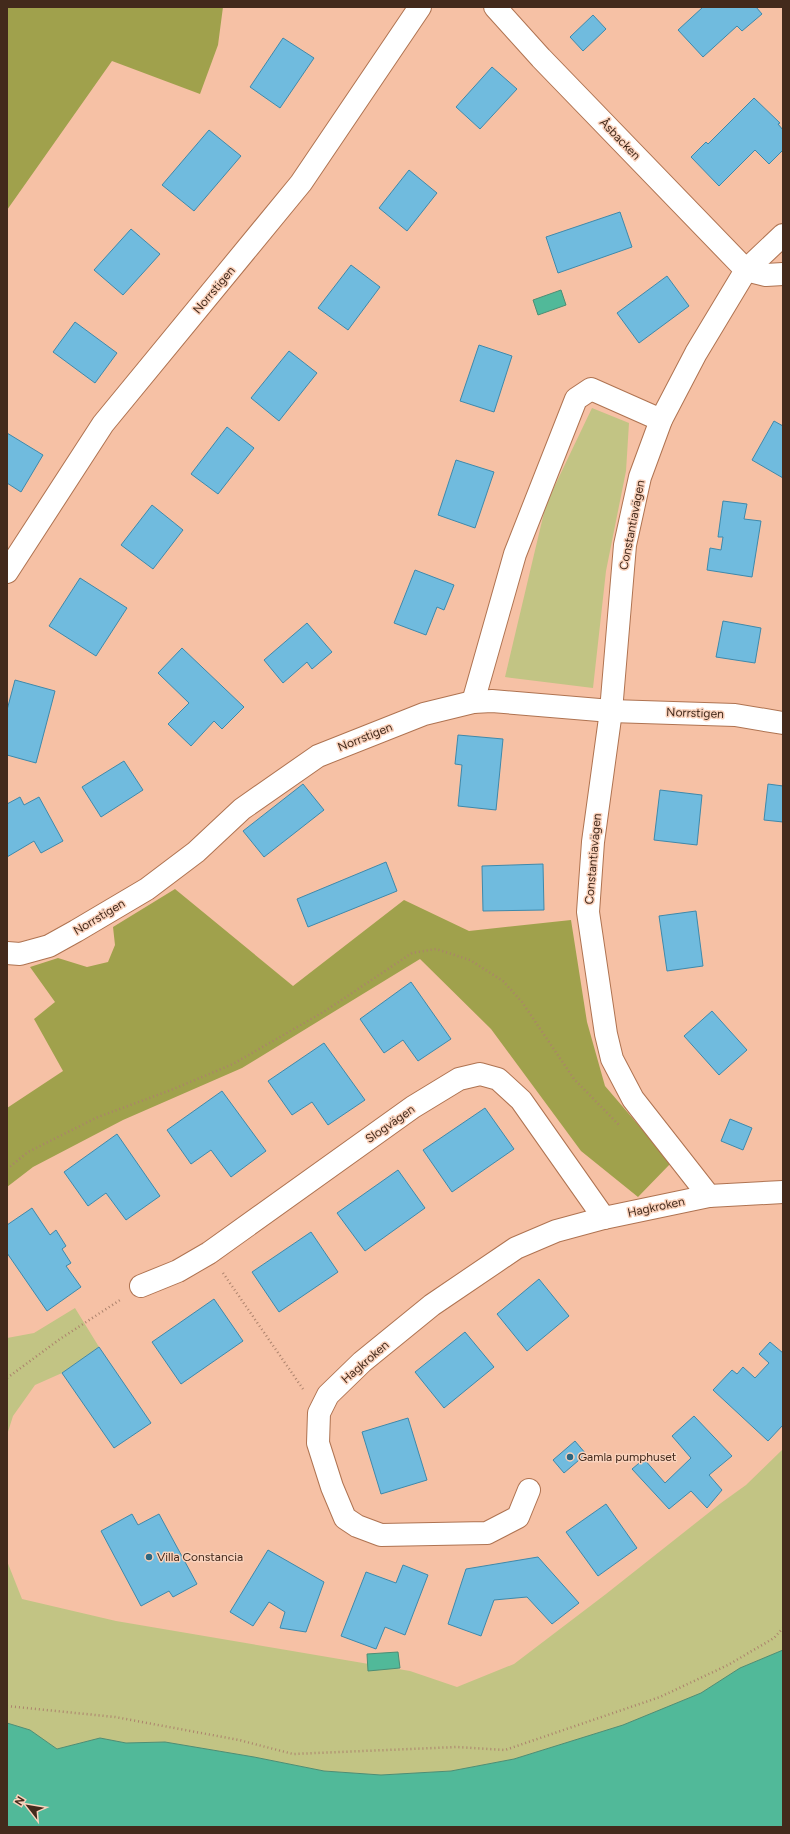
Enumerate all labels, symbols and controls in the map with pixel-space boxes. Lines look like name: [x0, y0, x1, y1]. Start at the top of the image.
street label: Åsbacken: [597, 115, 643, 163]
street label: Norrstigen: [190, 263, 238, 317]
street label: Constantiavägen: [616, 479, 648, 571]
street label: Norrstigen: [666, 705, 724, 721]
street label: Norrstigen: [336, 720, 395, 754]
street label: Constantiavägen: [582, 813, 604, 905]
street label: Norrstigen: [71, 896, 128, 938]
street label: Slogvägen: [363, 1102, 417, 1146]
street label: Hagkroken: [626, 1194, 686, 1220]
street label: Hagkroken: [339, 1338, 392, 1386]
place label: Gamla pumphuset: [578, 1450, 677, 1464]
marker: Gamla pumphuset: [565, 1452, 575, 1462]
place label: Villa Constancia: [157, 1550, 243, 1564]
marker: Villa Constancia: [144, 1552, 154, 1562]
north arrow: [8, 1786, 48, 1826]
text: N: [12, 1794, 28, 1808]

